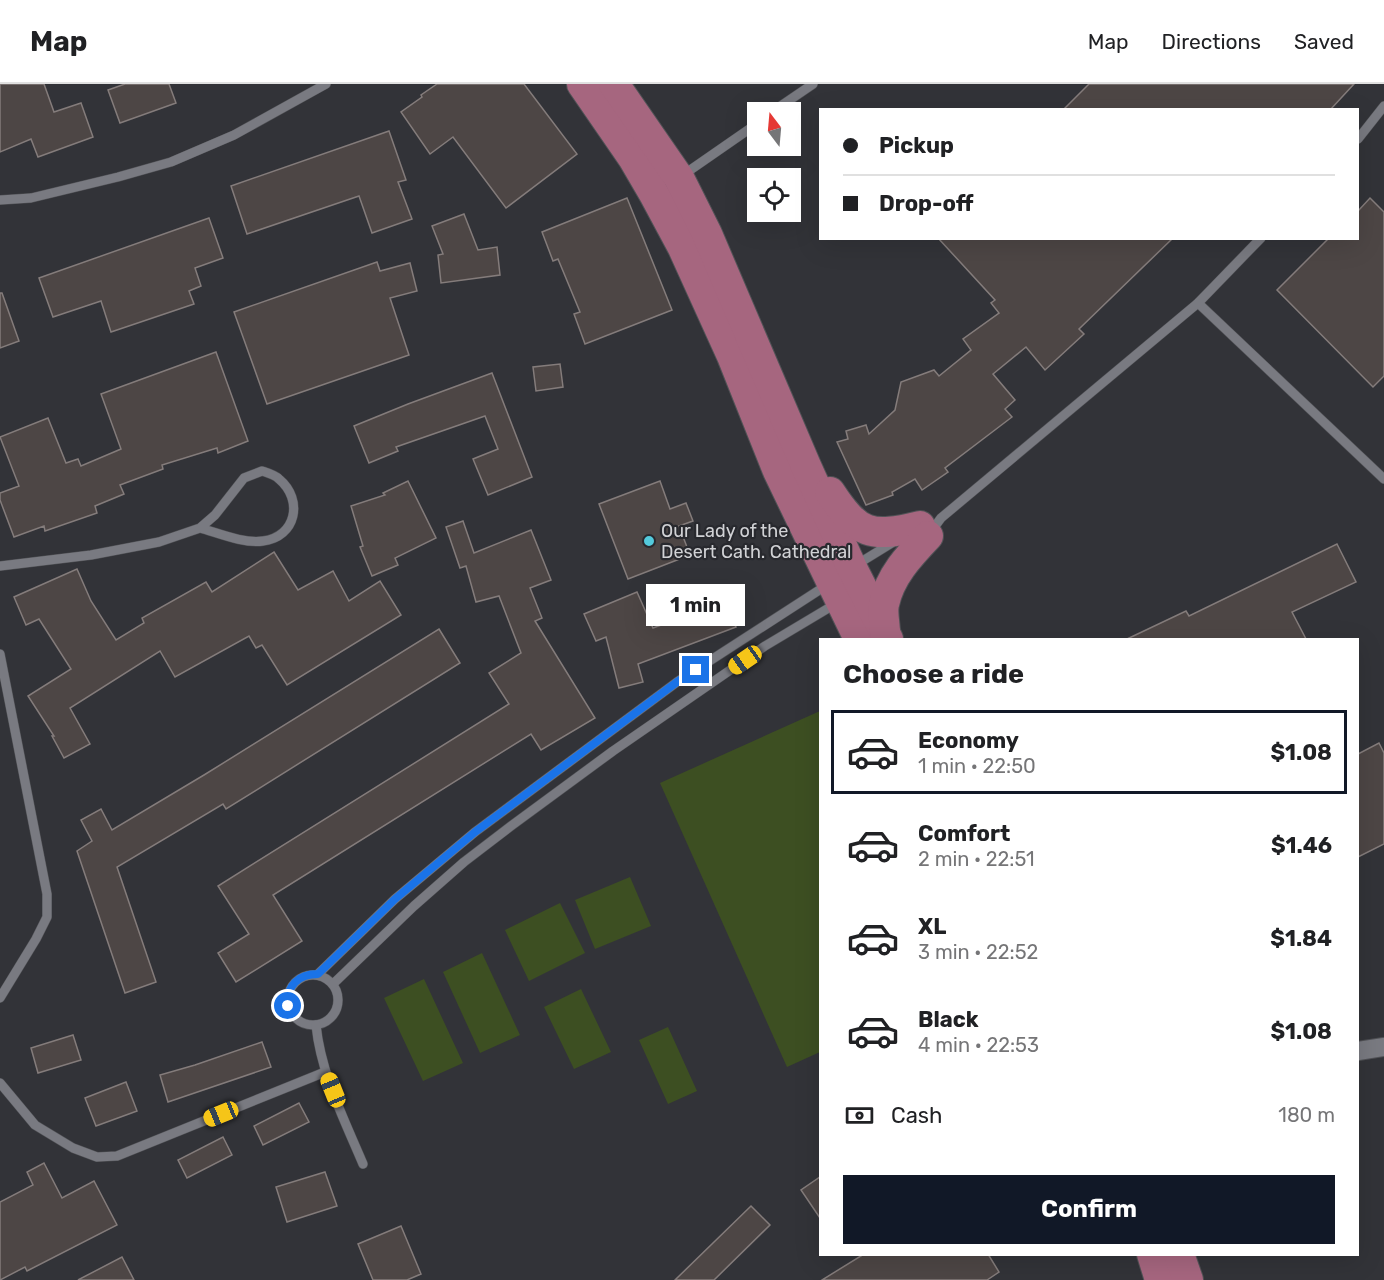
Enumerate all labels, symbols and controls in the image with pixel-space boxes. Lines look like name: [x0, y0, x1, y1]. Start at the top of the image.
text: Map: [30, 25, 87, 58]
text: Map: [1088, 29, 1129, 54]
text: Directions: [1162, 29, 1261, 54]
text: Saved: [1294, 29, 1354, 54]
north arrow: [747, 102, 801, 156]
map controls: [747, 102, 801, 222]
text: Pickup: [879, 132, 954, 159]
button: locate: [747, 168, 801, 222]
text: Drop-off: [879, 190, 974, 217]
place label: Our Lady of the Desert Cath. Cathedral: [661, 520, 851, 563]
marker: Our Lady of the Desert Cath. Cathedral: [642, 534, 656, 548]
callout: 1 min: [646, 583, 746, 625]
text: 1 min: [670, 593, 721, 617]
car: [725, 642, 765, 678]
route end: [682, 656, 709, 683]
text: Choose a ride: [843, 658, 1024, 690]
icon: car: [846, 725, 900, 779]
text: Economy: [918, 727, 1019, 754]
text: $1.08: [1270, 739, 1332, 766]
text: 1 min · 22:50: [918, 754, 1036, 778]
icon: car: [846, 818, 900, 872]
text: Comfort: [918, 820, 1010, 847]
text: $1.46: [1271, 832, 1332, 859]
text: 2 min · 22:51: [918, 847, 1035, 871]
icon: car: [846, 911, 900, 965]
text: XL: [918, 913, 946, 940]
text: $1.84: [1270, 925, 1332, 952]
text: 3 min · 22:52: [918, 940, 1038, 964]
route start: [274, 992, 301, 1019]
icon: car: [846, 1004, 900, 1058]
text: Black: [918, 1006, 979, 1033]
text: $1.08: [1270, 1018, 1332, 1045]
text: 4 min · 22:53: [918, 1033, 1039, 1057]
car: [318, 1070, 348, 1110]
car: [201, 1099, 241, 1129]
icon: cash: [843, 1099, 876, 1132]
text: Cash: [891, 1102, 942, 1129]
text: 180 m: [1278, 1103, 1335, 1127]
button: Confirm: [843, 1175, 1335, 1244]

